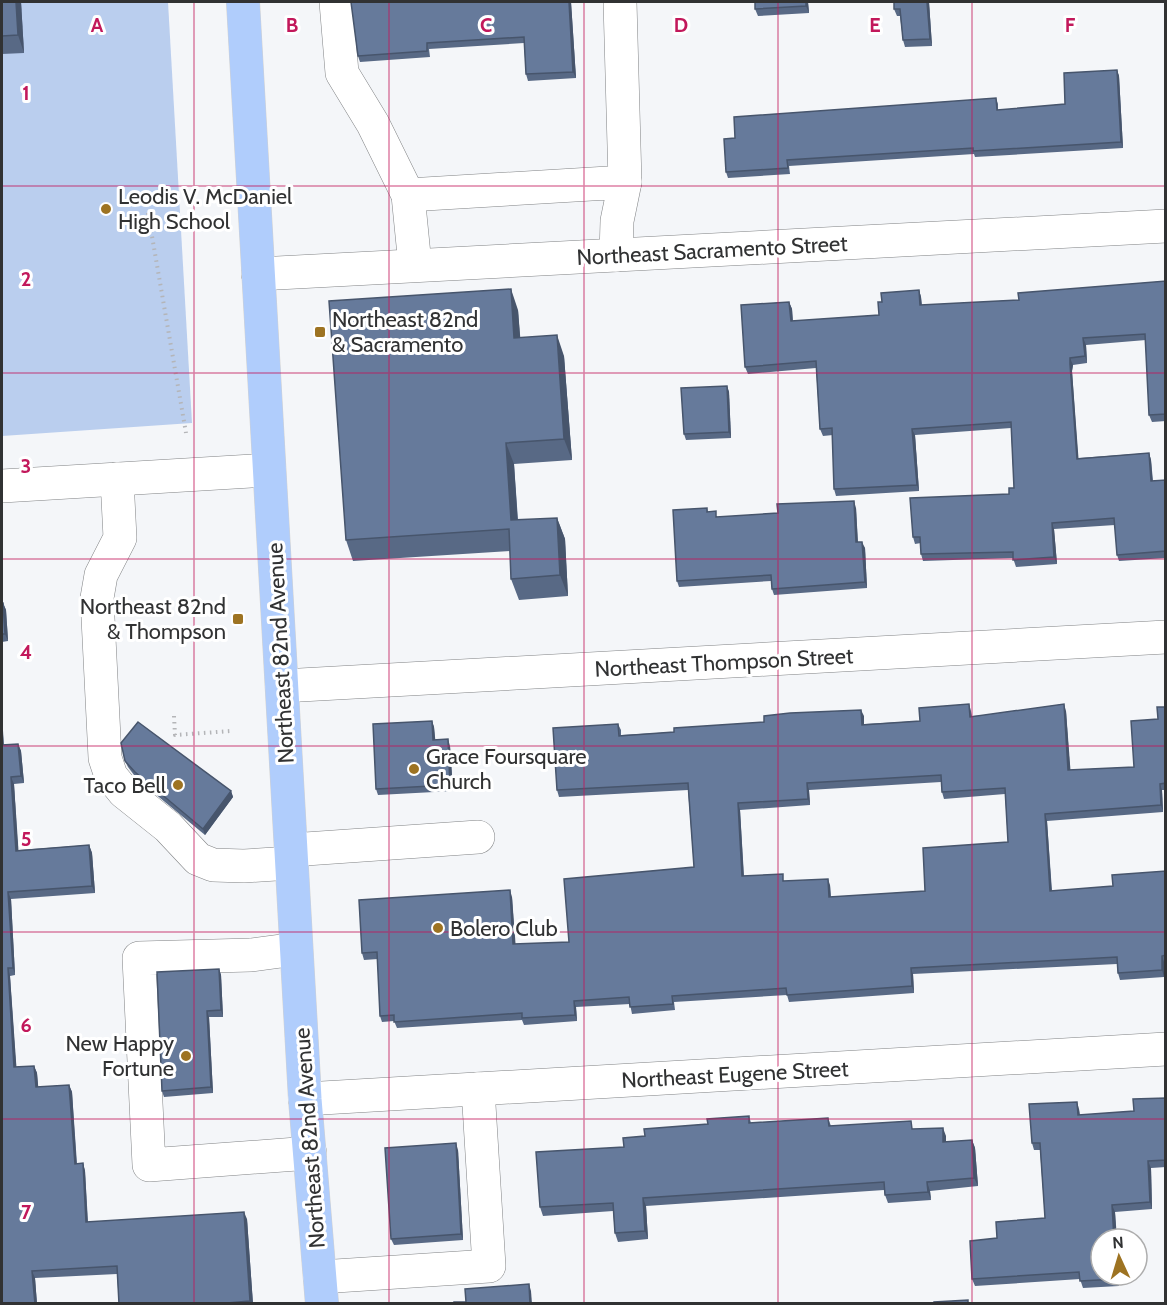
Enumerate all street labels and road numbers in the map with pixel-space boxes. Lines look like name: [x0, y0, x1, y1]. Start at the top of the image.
street label: Northeast Sacramento Street: [576, 230, 849, 271]
street label: Northeast 82nd Avenue: [261, 542, 300, 764]
street label: Northeast Thompson Street: [594, 642, 855, 683]
street label: Northeast 82nd Avenue: [288, 1027, 331, 1249]
street label: Northeast Eugene Street: [621, 1055, 850, 1094]

